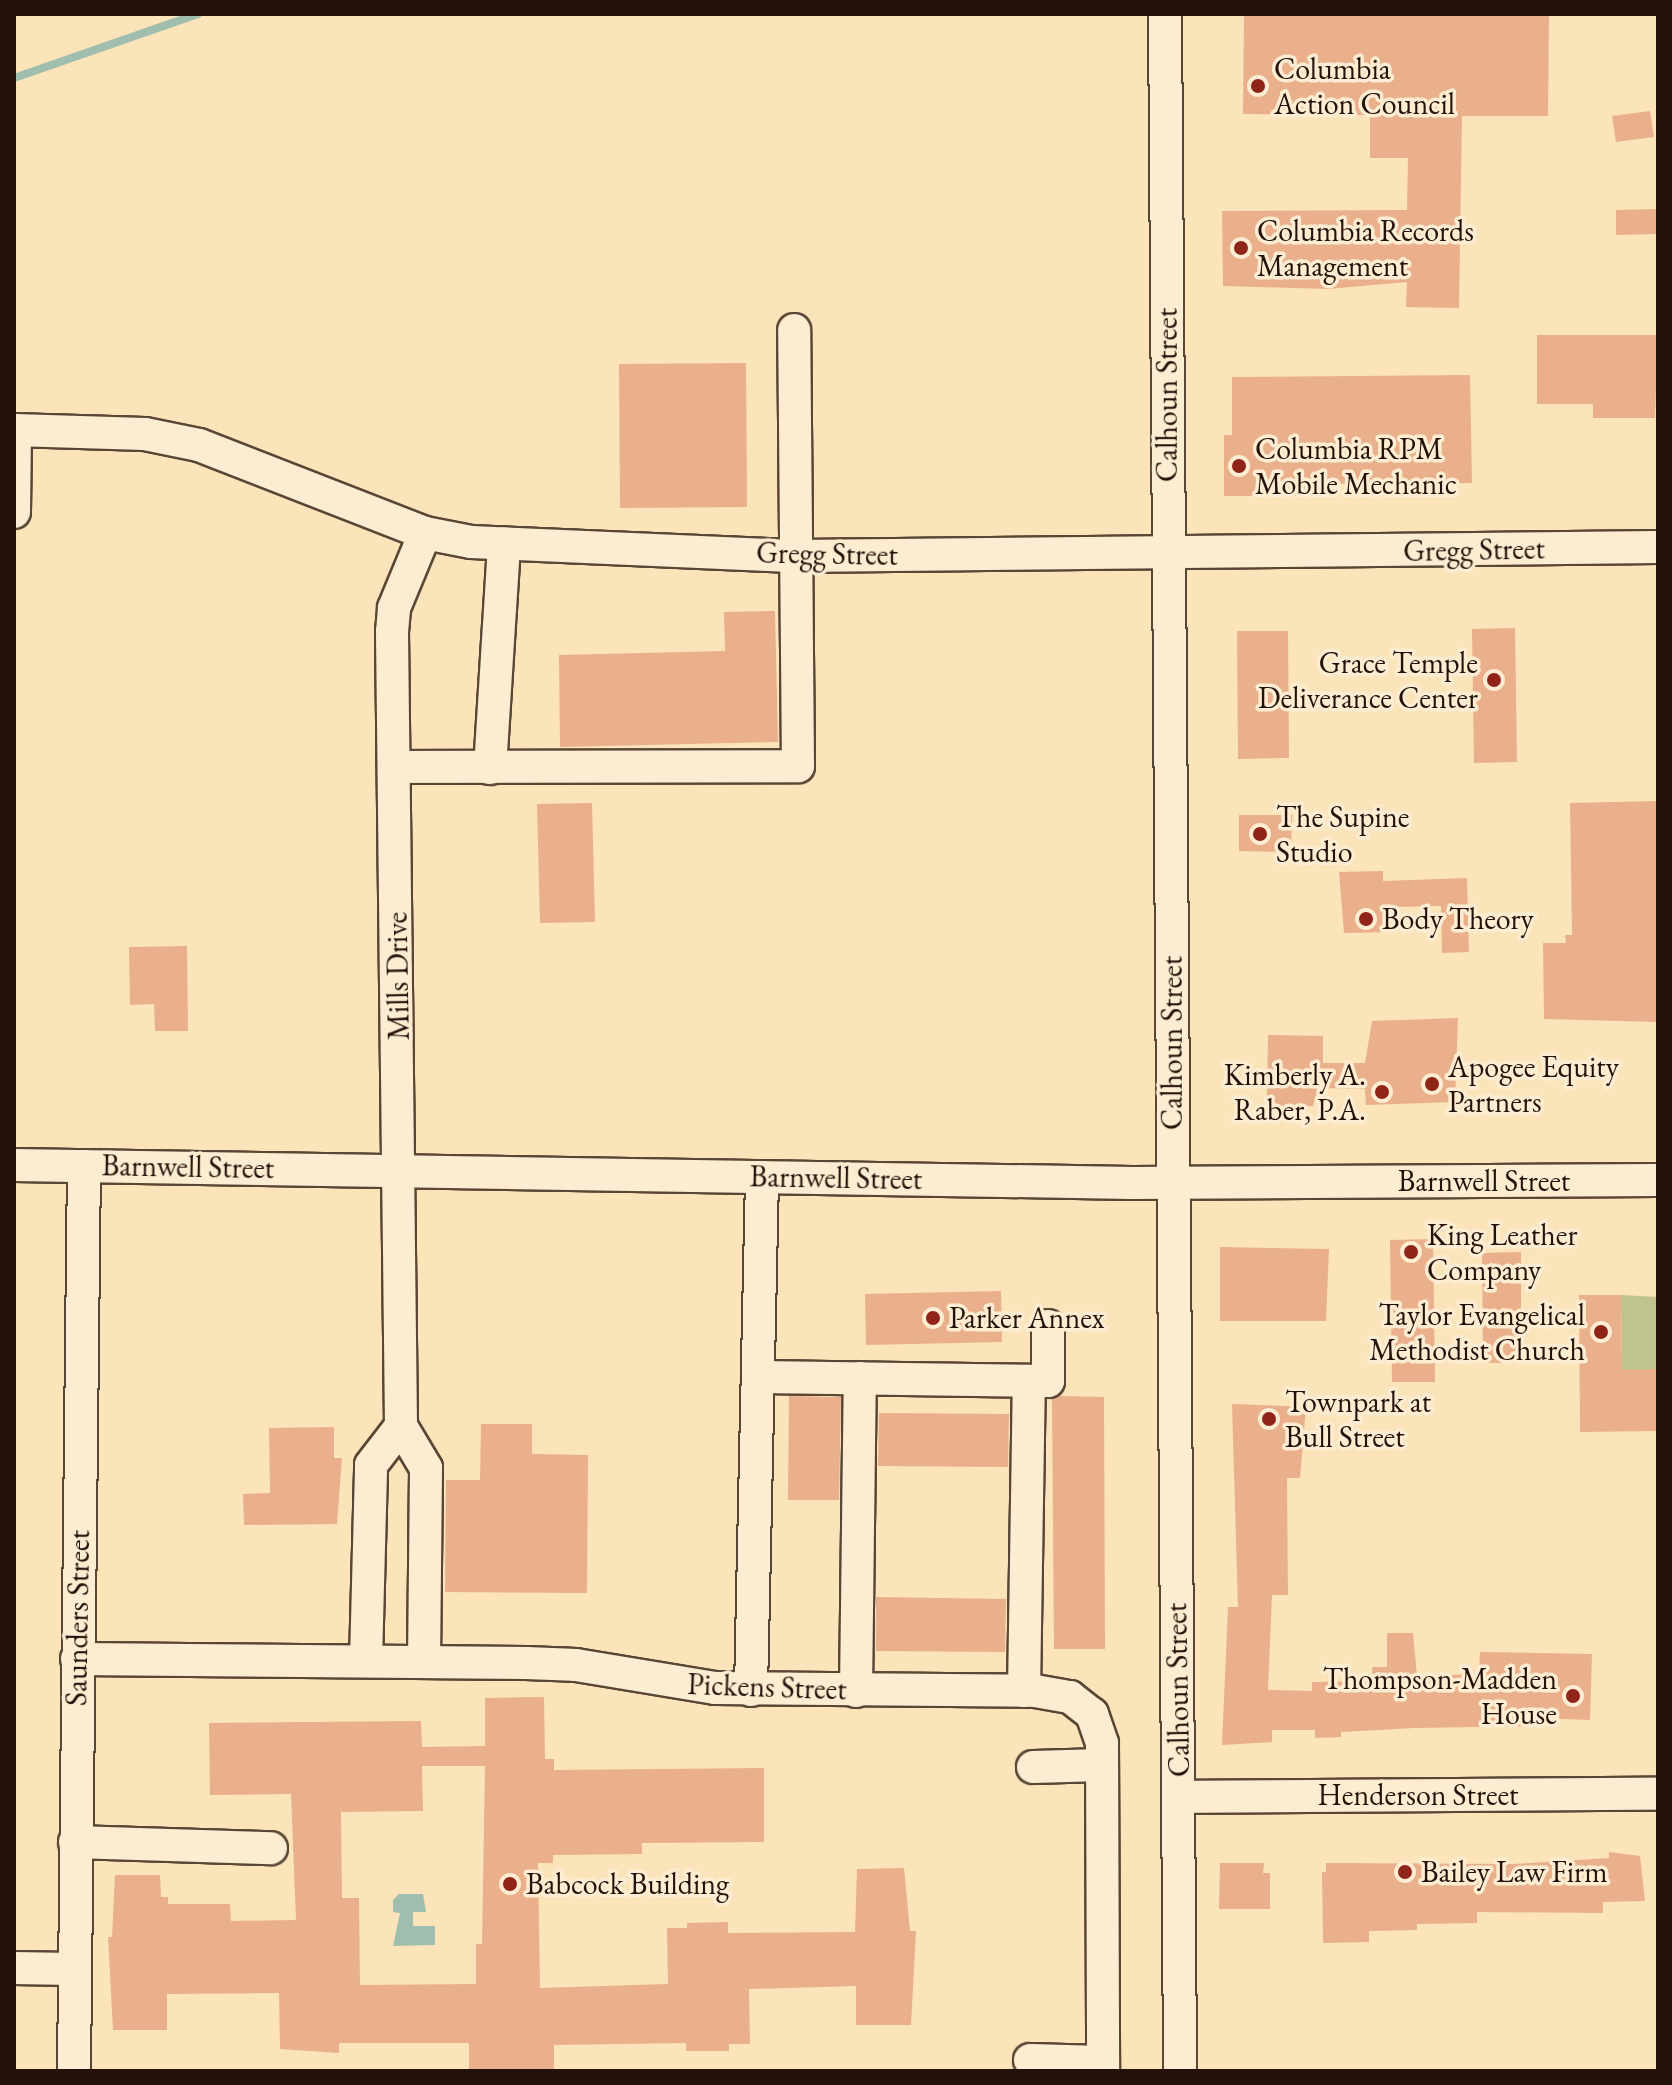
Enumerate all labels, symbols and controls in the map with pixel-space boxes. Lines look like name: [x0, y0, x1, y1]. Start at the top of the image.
place label: Columbia Action Council: [1274, 51, 1455, 122]
marker: Columbia Action Council: [1249, 77, 1267, 95]
place label: Columbia Records Management: [1257, 213, 1474, 284]
marker: Columbia Records Management: [1232, 239, 1250, 257]
street label: Calhoun Street: [1149, 308, 1185, 482]
place label: Columbia RPM Mobile Mechanic: [1255, 431, 1457, 502]
marker: Columbia RPM Mobile Mechanic: [1230, 457, 1248, 475]
street label: Gregg Street: [1403, 531, 1545, 569]
street label: Gregg Street: [756, 535, 898, 573]
place label: Grace Temple Deliverance Center: [1258, 645, 1478, 716]
marker: Grace Temple Deliverance Center: [1485, 671, 1503, 689]
place label: The Supine Studio: [1276, 799, 1409, 870]
marker: The Supine Studio: [1251, 825, 1269, 843]
place label: Body Theory: [1382, 901, 1534, 937]
marker: Body Theory: [1357, 910, 1375, 928]
street label: Mills Drive: [379, 911, 417, 1041]
street label: Calhoun Street: [1154, 956, 1190, 1130]
place label: Apogee Equity Partners: [1448, 1049, 1619, 1120]
place label: Kimberly A. Raber, P.A.: [1224, 1057, 1366, 1128]
marker: Apogee Equity Partners: [1423, 1075, 1441, 1093]
marker: Kimberly A. Raber, P.A.: [1373, 1083, 1391, 1101]
street label: Barnwell Street: [101, 1147, 275, 1187]
street label: Barnwell Street: [749, 1158, 923, 1198]
street label: Barnwell Street: [1398, 1163, 1570, 1199]
place label: King Leather Company: [1427, 1217, 1577, 1288]
marker: King Leather Company: [1402, 1243, 1420, 1261]
place label: Taylor Evangelical Methodist Church: [1369, 1297, 1585, 1368]
place label: Parker Annex: [949, 1300, 1104, 1336]
marker: Parker Annex: [924, 1309, 942, 1327]
marker: Taylor Evangelical Methodist Church: [1592, 1323, 1610, 1341]
place label: Townpark at Bull Street: [1285, 1384, 1431, 1454]
marker: Townpark at Bull Street: [1260, 1410, 1278, 1428]
street label: Saunders Street: [58, 1530, 98, 1706]
street label: Calhoun Street: [1158, 1603, 1198, 1777]
place label: Thompson-Madden House: [1323, 1661, 1557, 1732]
street label: Pickens Street: [687, 1666, 847, 1708]
marker: Thompson-Madden House: [1564, 1687, 1582, 1705]
street label: Henderson Street: [1317, 1777, 1519, 1813]
place label: Bailey Law Firm: [1421, 1854, 1607, 1890]
marker: Bailey Law Firm: [1396, 1863, 1414, 1881]
place label: Babcock Building: [526, 1866, 729, 1902]
marker: Babcock Building: [501, 1875, 519, 1893]

